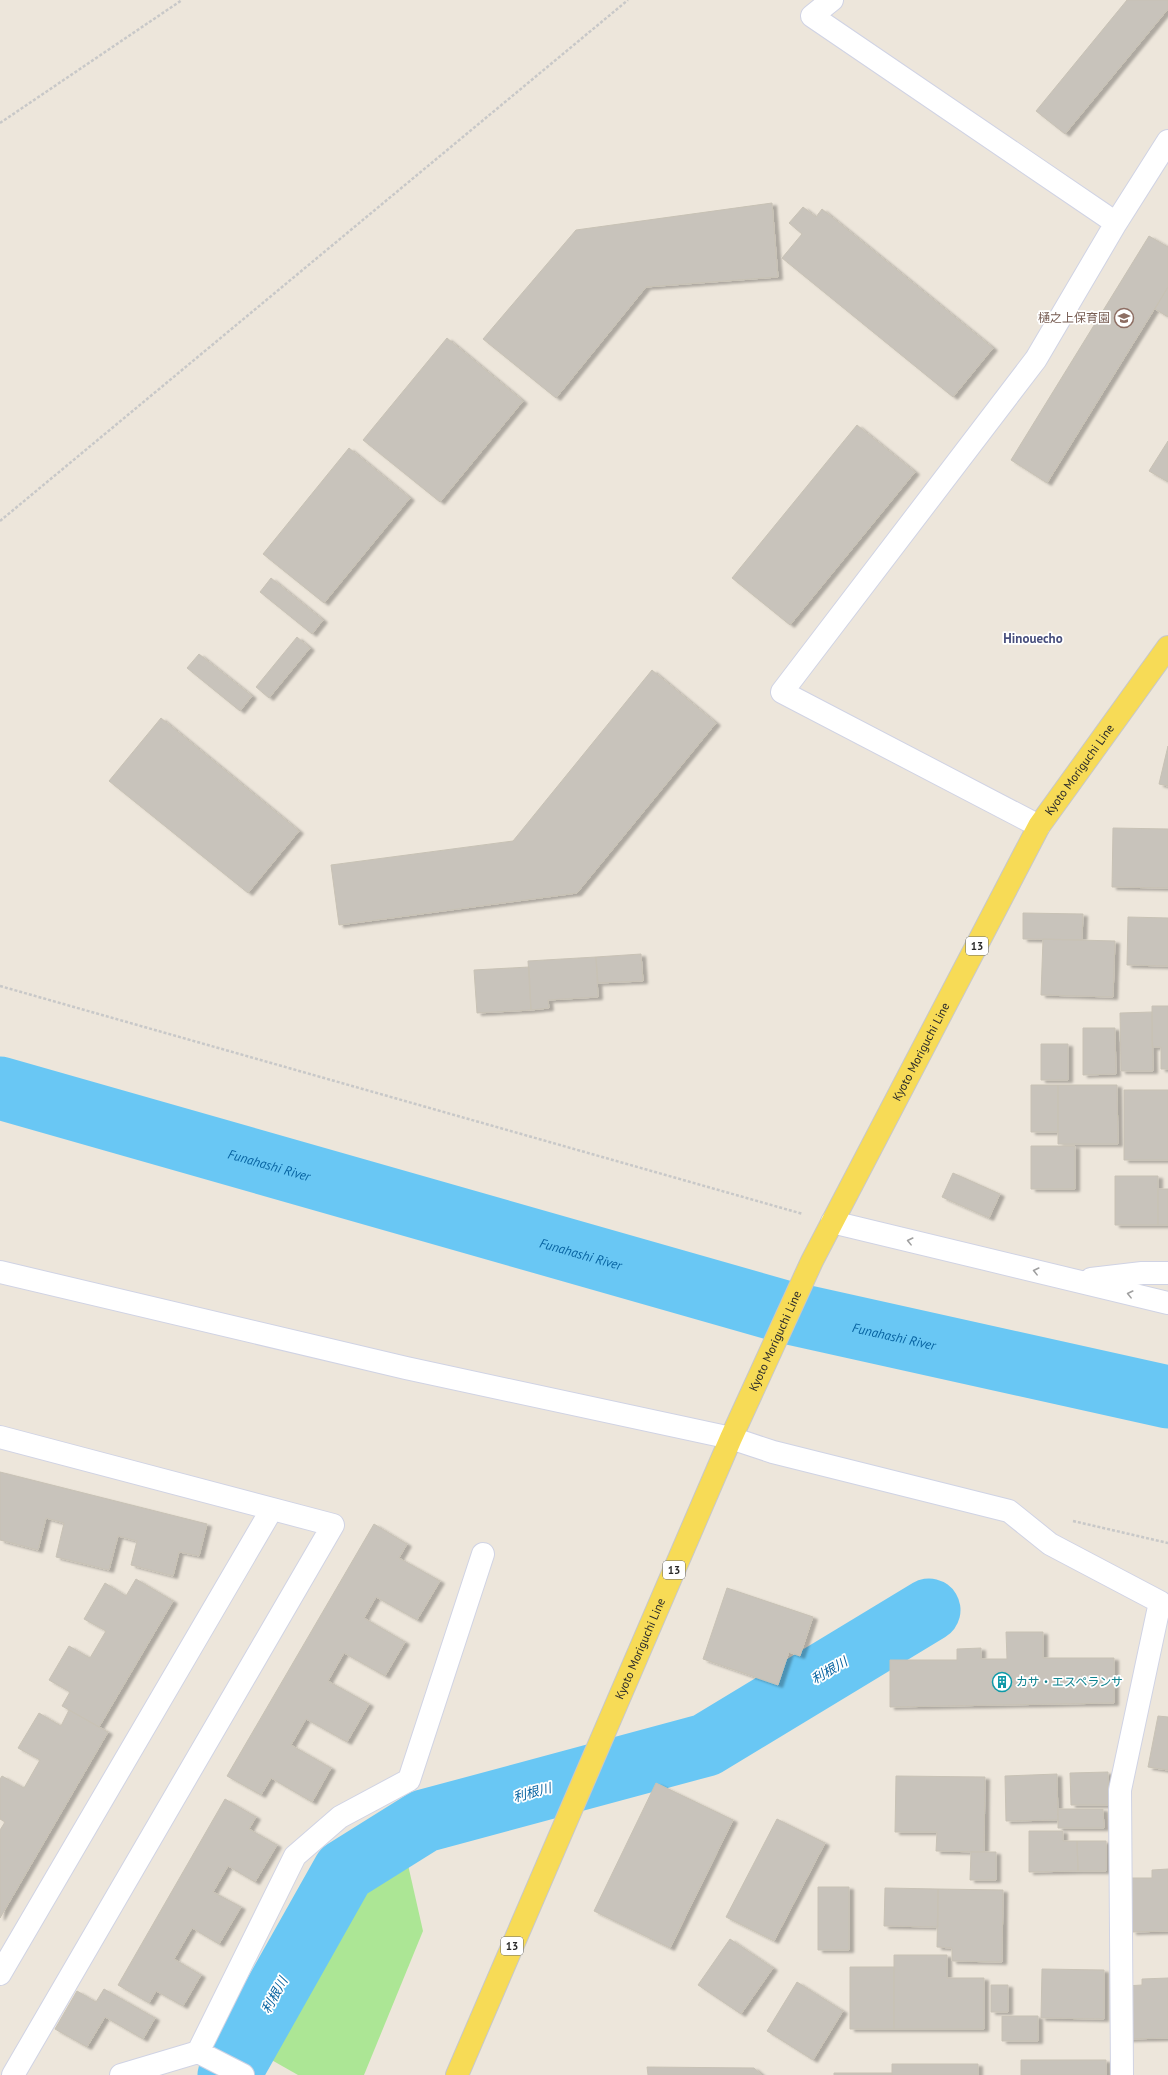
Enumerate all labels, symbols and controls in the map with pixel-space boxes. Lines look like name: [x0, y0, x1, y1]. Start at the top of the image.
school or university icon: 樋之上保育園: [1113, 307, 1135, 329]
place label: 樋之上保育園: [1038, 310, 1110, 325]
district label: Hinouecho: [1003, 630, 1063, 647]
street label: Kyoto Moriguchi Line: [1041, 721, 1117, 818]
road number: 13: [966, 937, 988, 955]
street label: Kyoto Moriguchi Line: [889, 1000, 953, 1103]
water label: Funahashi River: [226, 1146, 313, 1185]
water label: Funahashi River: [538, 1234, 624, 1274]
one-way arrow: [907, 1237, 913, 1245]
one-way arrow: [1033, 1268, 1040, 1276]
street label: Kyoto Moriguchi Line: [745, 1288, 804, 1394]
one-way arrow: [1127, 1290, 1134, 1299]
water label: Funahashi River: [851, 1319, 938, 1354]
road number: 13: [663, 1561, 685, 1579]
street label: Kyoto Moriguchi Line: [611, 1596, 668, 1702]
water label: 利根川: [808, 1652, 852, 1688]
building icon: カサ・エスペランサ: [991, 1671, 1013, 1693]
place label: カサ・エスペランサ: [1016, 1674, 1123, 1689]
water label: 利根川: [511, 1779, 555, 1806]
road number: 13: [501, 1937, 523, 1955]
water label: 利根川: [258, 1972, 292, 2016]

